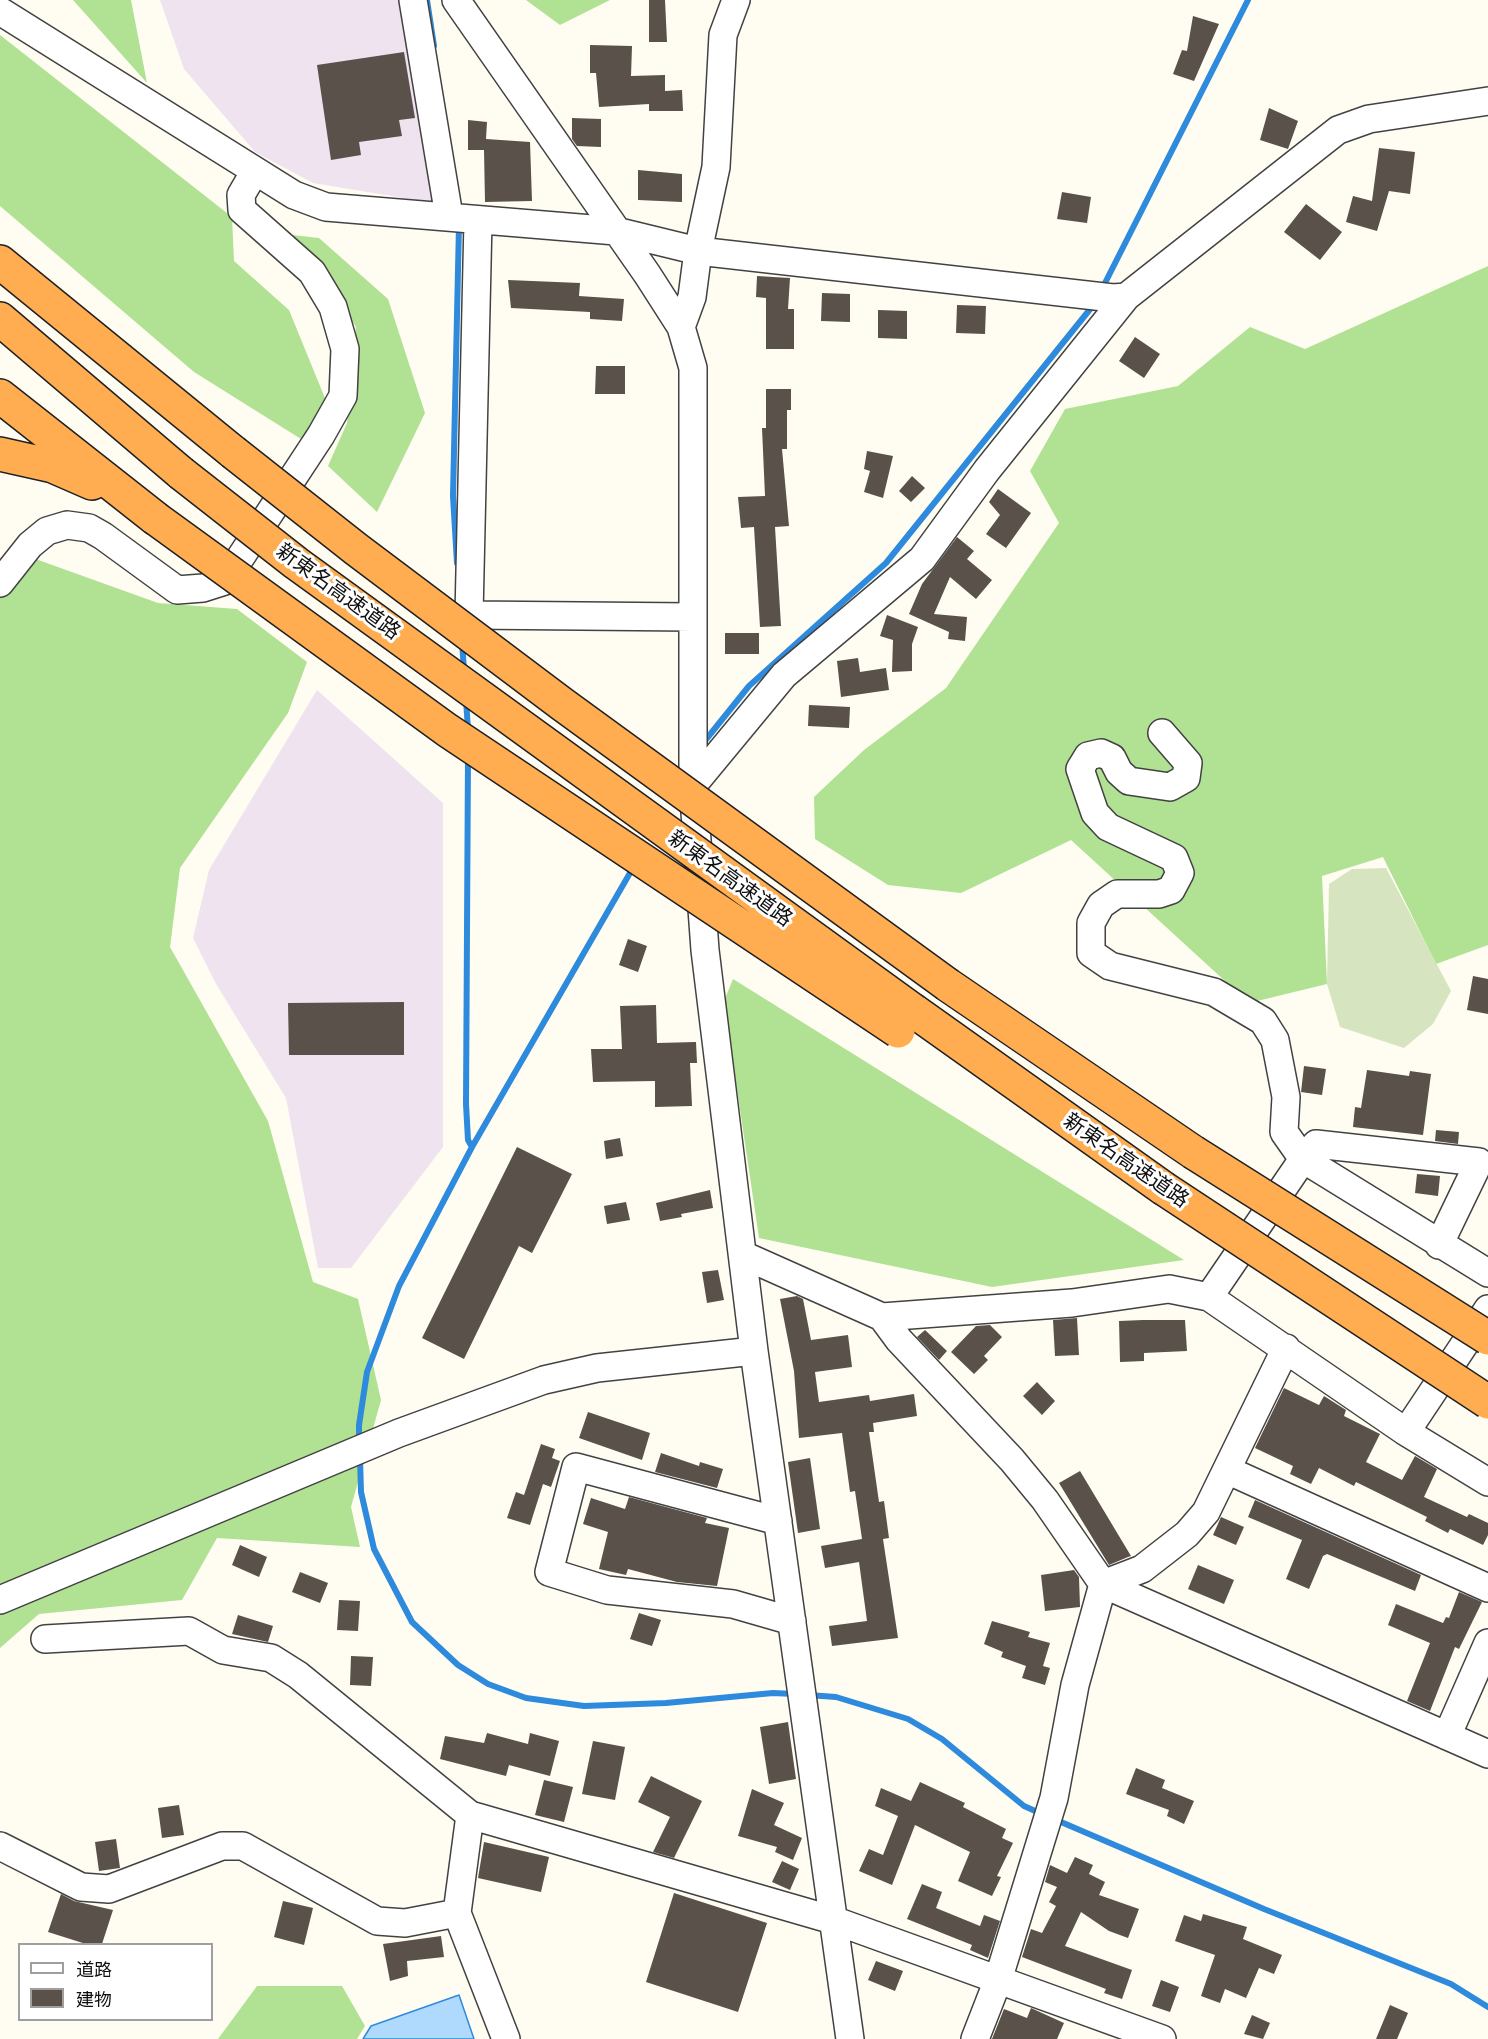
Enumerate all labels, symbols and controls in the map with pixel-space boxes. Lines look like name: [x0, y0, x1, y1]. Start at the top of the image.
street label: 新東名高速道路: [271, 539, 405, 645]
street label: 新東名高速道路: [663, 826, 797, 932]
street label: 新東名高速道路: [1059, 1109, 1193, 1213]
legend: [18, 1943, 213, 2021]
text: 道路: [76, 1958, 112, 1981]
text: 建物: [76, 1988, 112, 2011]

